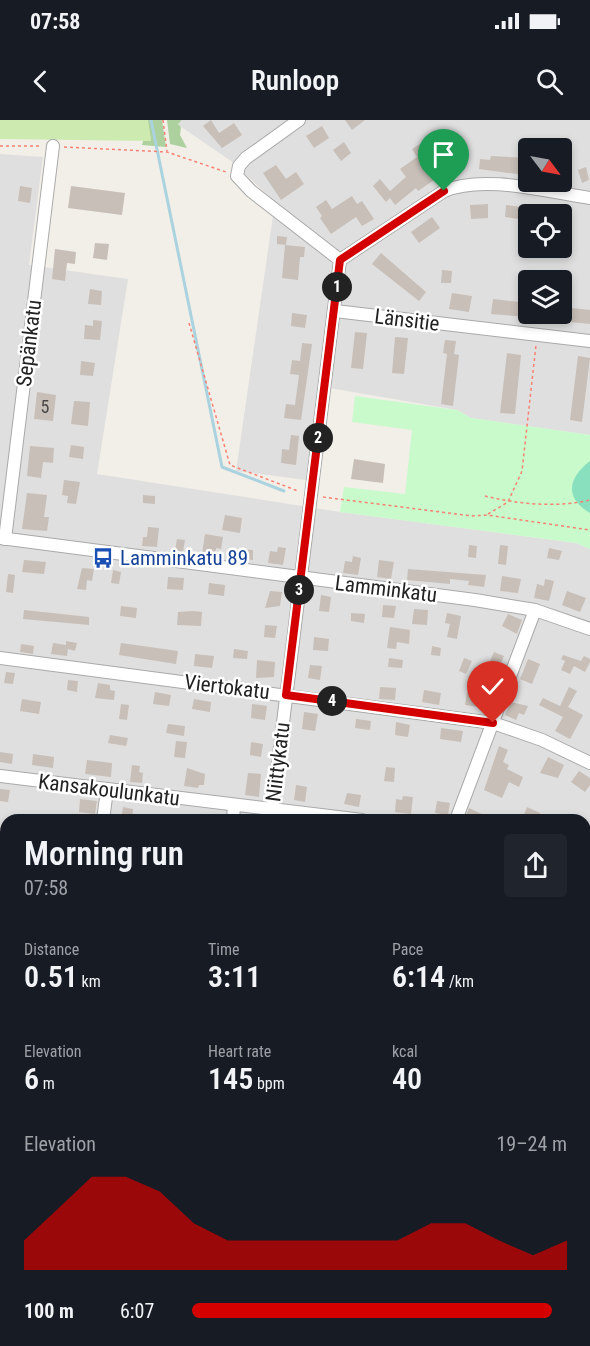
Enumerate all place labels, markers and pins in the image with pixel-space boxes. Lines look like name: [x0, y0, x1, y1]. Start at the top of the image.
pin: [418, 129, 469, 191]
pin: 1: [322, 272, 352, 302]
pin: 2: [303, 423, 333, 453]
bus stop icon: Lamminkatu 89: [91, 546, 115, 570]
place label: Lamminkatu 89: [120, 546, 248, 570]
pin: 3: [284, 575, 314, 605]
pin: [467, 661, 518, 723]
pin: 4: [317, 686, 347, 716]

